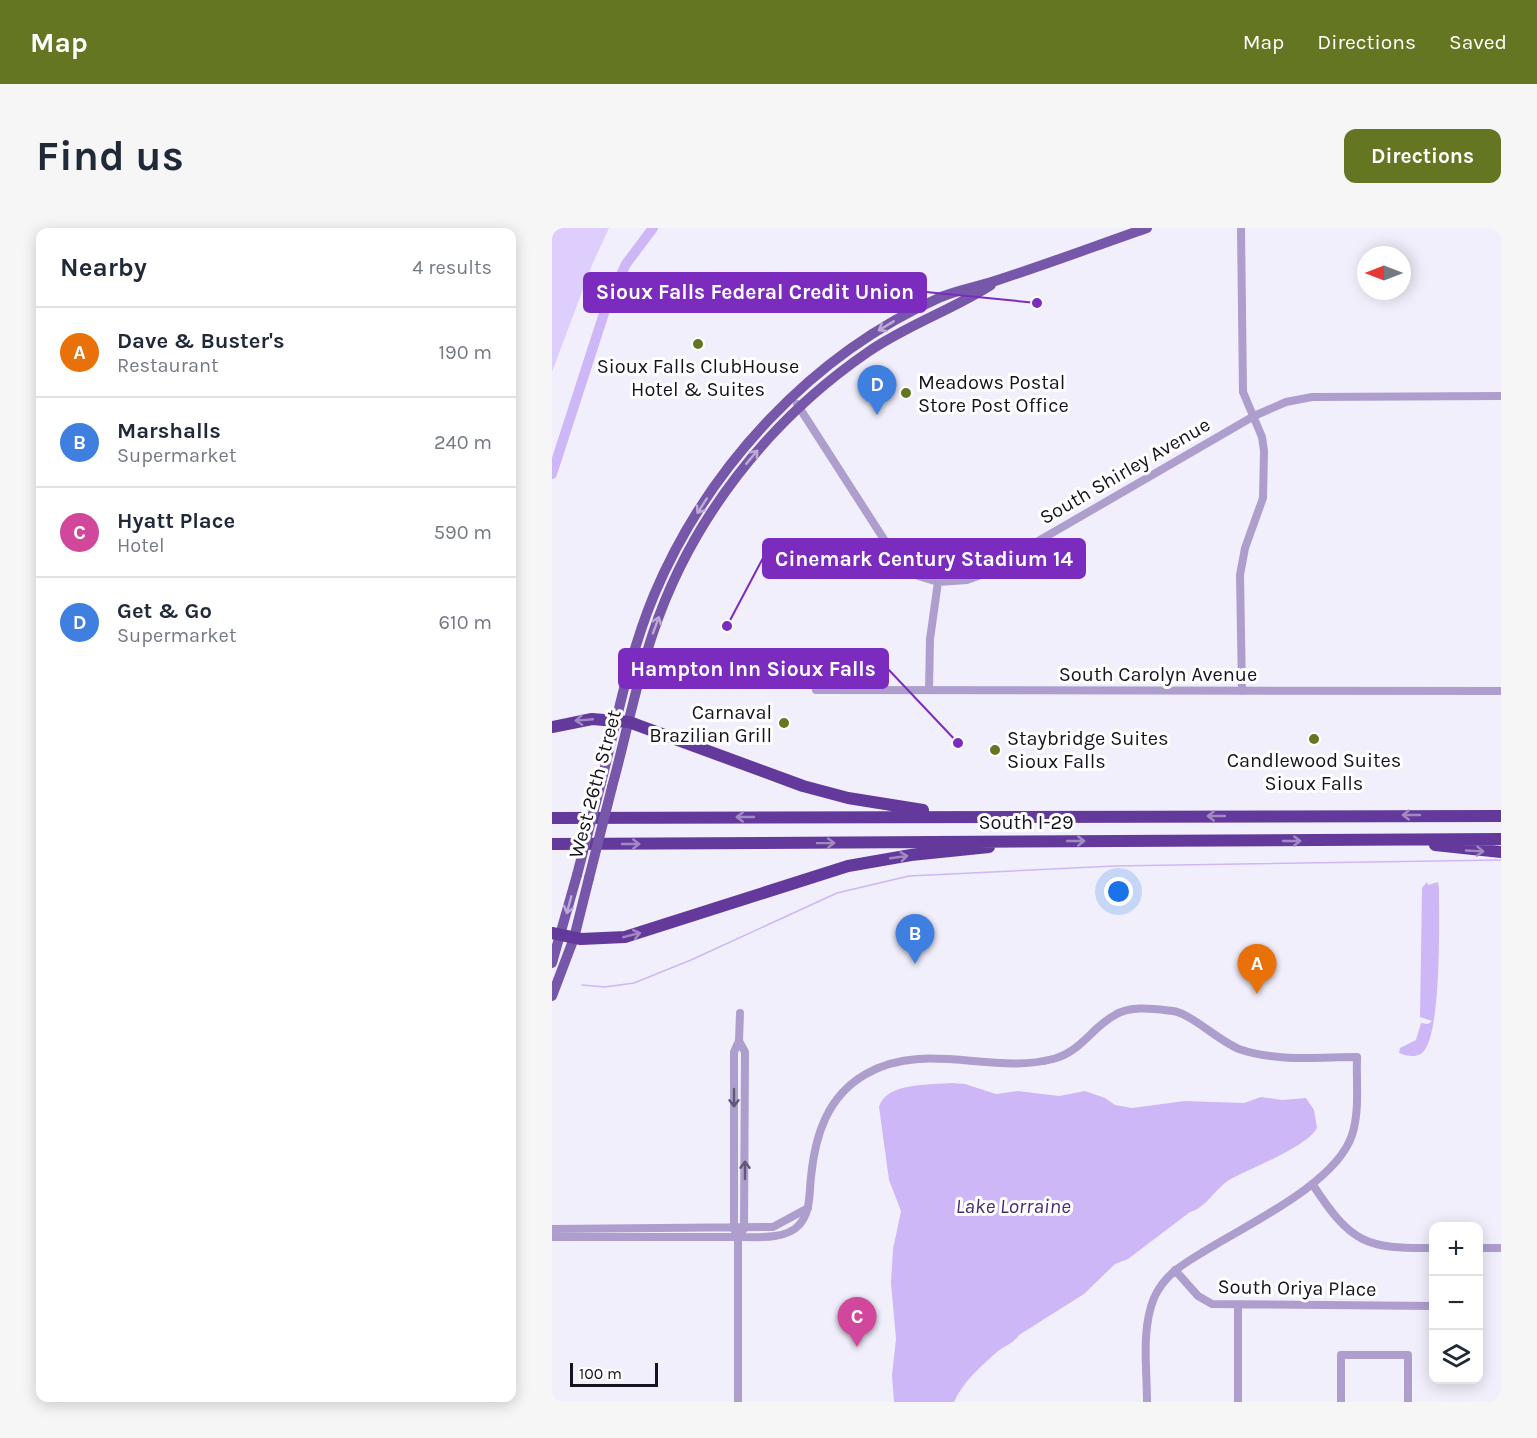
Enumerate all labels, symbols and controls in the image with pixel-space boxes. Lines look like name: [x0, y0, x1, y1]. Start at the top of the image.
text: Map: [30, 26, 88, 59]
text: Map: [1243, 30, 1284, 54]
text: Directions: [1317, 30, 1416, 54]
text: Saved: [1449, 30, 1507, 54]
button: Directions: [1344, 129, 1501, 183]
text: Find us: [36, 131, 184, 181]
north arrow: [1357, 246, 1411, 300]
text: Nearby: [60, 252, 147, 283]
text: 4 results: [412, 256, 492, 279]
callout: Sioux Falls Federal Credit Union: [584, 273, 926, 312]
text: Sioux Falls Federal Credit Union: [596, 280, 914, 304]
one-way arrow: [878, 321, 895, 333]
text: Dave & Buster's: [117, 328, 285, 354]
marker: Sioux Falls ClubHouse Hotel & Suites: [691, 337, 705, 351]
text: A: [73, 341, 86, 364]
text: 190 m: [438, 341, 492, 364]
text: Restaurant: [117, 354, 219, 377]
place label: Sioux Falls ClubHouse Hotel & Suites: [597, 355, 799, 401]
pin: D: [858, 366, 896, 415]
place label: Meadows Postal Store Post Office: [918, 371, 1069, 417]
marker: Meadows Postal Store Post Office: [899, 386, 913, 400]
street label: South Shirley Avenue: [1036, 413, 1214, 529]
text: Marshalls: [117, 418, 221, 444]
text: B: [73, 431, 86, 454]
text: 240 m: [434, 431, 492, 454]
text: Supermarket: [117, 444, 236, 467]
one-way arrow: [746, 449, 759, 465]
one-way arrow: [695, 497, 707, 514]
text: Hyatt Place: [117, 508, 235, 534]
text: C: [73, 521, 86, 544]
text: 590 m: [434, 521, 492, 544]
text: Hotel: [117, 534, 165, 557]
callout: Cinemark Century Stadium 14: [763, 539, 1085, 578]
text: Cinemark Century Stadium 14: [775, 547, 1073, 571]
text: Get & Go: [117, 598, 212, 624]
text: D: [73, 611, 86, 634]
text: 610 m: [439, 611, 492, 634]
one-way arrow: [651, 616, 662, 635]
text: Supermarket: [117, 624, 236, 647]
callout: Hampton Inn Sioux Falls: [619, 649, 888, 688]
text: Hampton Inn Sioux Falls: [630, 657, 876, 681]
street label: South Carolyn Avenue: [1059, 663, 1257, 686]
place label: Carnaval Brazilian Grill: [649, 701, 772, 747]
street label: West 26th Street: [564, 707, 626, 861]
one-way arrow: [575, 715, 595, 726]
marker: Carnaval Brazilian Grill: [777, 716, 791, 730]
place label: Staybridge Suites Sioux Falls: [1007, 727, 1169, 773]
marker: Candlewood Suites Sioux Falls: [1307, 732, 1321, 746]
marker: Staybridge Suites Sioux Falls: [988, 743, 1002, 757]
place label: Candlewood Suites Sioux Falls: [1227, 749, 1401, 795]
one-way arrow: [1401, 809, 1421, 821]
one-way arrow: [1206, 810, 1226, 822]
one-way arrow: [736, 811, 756, 823]
street label: South I-29: [978, 811, 1074, 834]
one-way arrow: [1065, 835, 1085, 847]
one-way arrow: [1281, 835, 1301, 847]
one-way arrow: [816, 837, 836, 849]
one-way arrow: [621, 838, 641, 850]
one-way arrow: [1464, 845, 1484, 856]
one-way arrow: [889, 851, 908, 862]
your location: [1104, 877, 1133, 906]
one-way arrow: [563, 895, 575, 914]
pin: B: [896, 914, 934, 964]
one-way arrow: [622, 928, 641, 940]
pin: A: [1238, 944, 1276, 994]
one-way arrow: [728, 1088, 740, 1108]
one-way arrow: [739, 1161, 751, 1181]
water label: Lake Lorraine: [955, 1194, 1071, 1218]
map controls: [1429, 1222, 1483, 1384]
button: +: [1429, 1222, 1483, 1276]
street label: South Oriya Place: [1217, 1275, 1377, 1301]
button: −: [1429, 1276, 1483, 1330]
pin: C: [838, 1298, 876, 1347]
button: layers: [1429, 1330, 1483, 1384]
scale bar: [570, 1360, 658, 1388]
text: 100 m: [579, 1364, 622, 1383]

